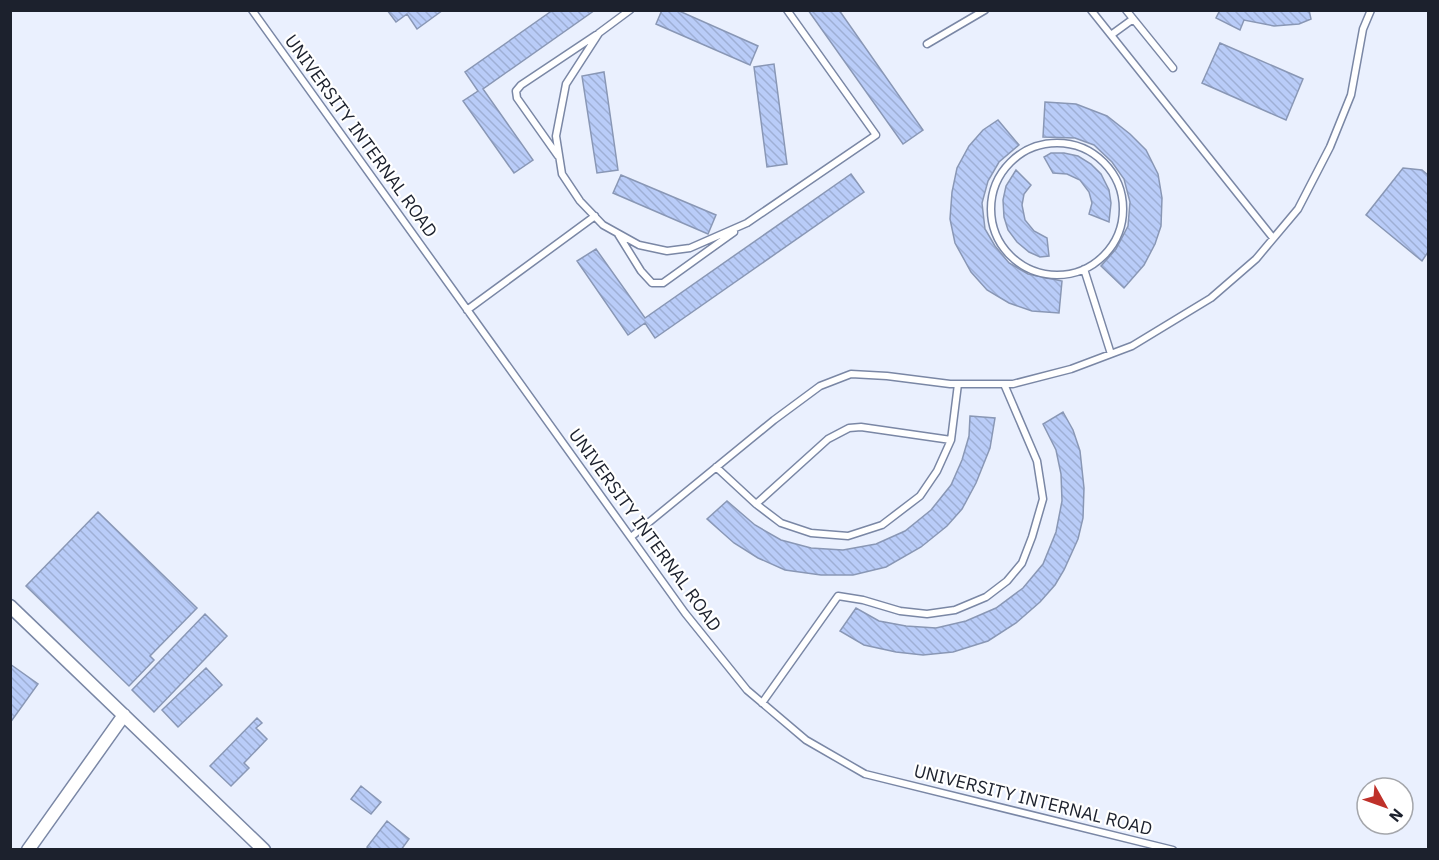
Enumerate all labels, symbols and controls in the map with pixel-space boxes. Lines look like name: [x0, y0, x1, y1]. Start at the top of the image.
street label: UNIVERSITY INTERNAL ROAD: [280, 30, 443, 242]
street label: UNIVERSITY INTERNAL ROAD: [564, 424, 727, 636]
street label: UNIVERSITY INTERNAL ROAD: [911, 759, 1155, 840]
north arrow: [1355, 776, 1415, 836]
text: N: [1385, 805, 1408, 827]

